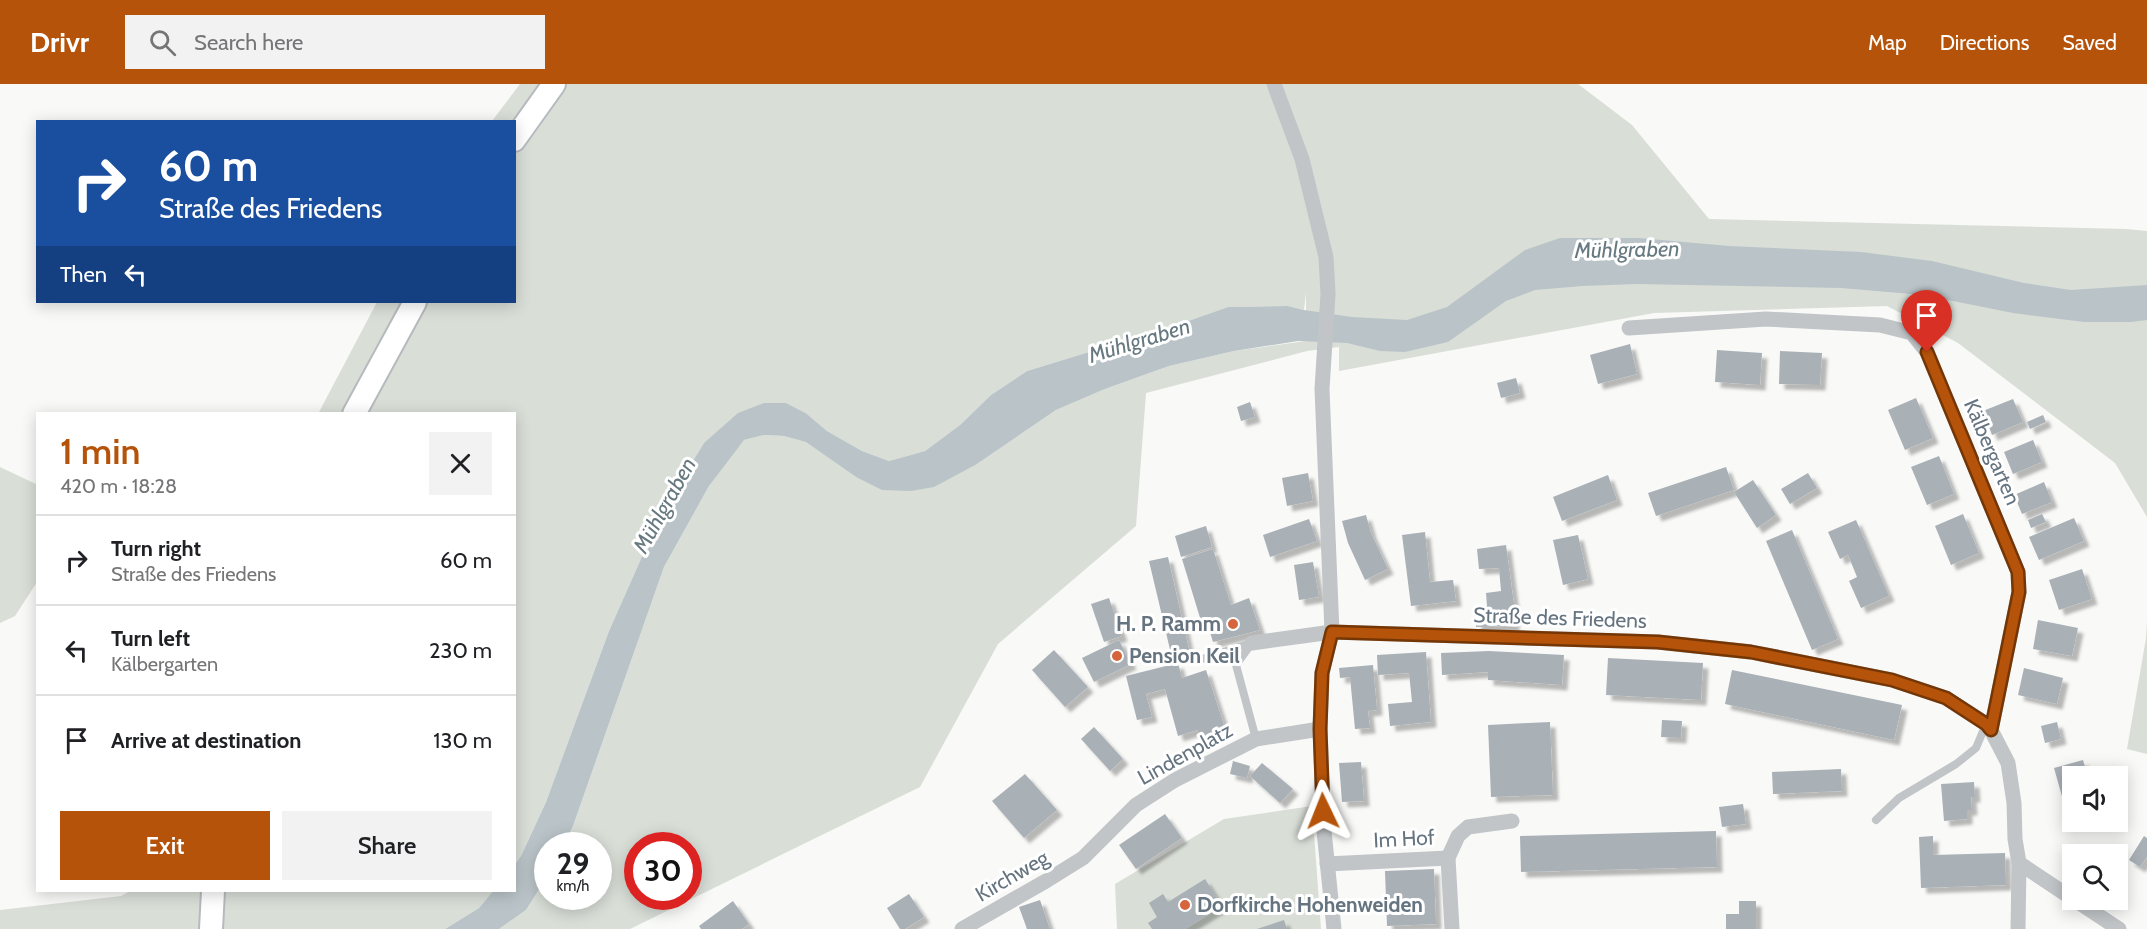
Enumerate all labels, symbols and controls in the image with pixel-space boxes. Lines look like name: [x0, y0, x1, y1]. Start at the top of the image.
search box: [125, 15, 545, 69]
text: Drivr: [30, 25, 89, 59]
icon: search: [146, 26, 179, 59]
text: Search here: [194, 29, 303, 56]
text: Map: [1868, 30, 1907, 55]
text: Directions: [1940, 30, 2029, 55]
text: Saved: [2062, 30, 2117, 55]
text: 60 m: [159, 140, 258, 192]
icon: right: [60, 144, 138, 222]
text: Straße des Friedens: [159, 192, 382, 225]
water label: Mühlgraben: [1573, 235, 1680, 264]
icon: left: [119, 258, 152, 291]
text: Then: [60, 261, 107, 288]
pin: [1901, 290, 1952, 352]
icon: arrive: [1910, 299, 1943, 332]
water label: Mühlgraben: [1084, 312, 1193, 369]
street label: Kälbergarten: [1959, 395, 2026, 508]
text: 1 min: [60, 429, 140, 473]
button: close: [429, 432, 492, 495]
water label: Mühlgraben: [627, 453, 702, 559]
text: 420 m · 18:28: [60, 474, 177, 498]
text: Turn right: [111, 535, 201, 562]
icon: right: [60, 544, 93, 577]
text: 60 m: [440, 547, 492, 574]
text: Straße des Friedens: [111, 562, 276, 586]
street label: Straße des Friedens: [1473, 602, 1648, 633]
place label: H. P. Ramm: [1116, 611, 1221, 636]
marker: H. P. Ramm: [1226, 617, 1240, 631]
text: Turn left: [111, 625, 190, 652]
icon: left: [60, 634, 93, 667]
text: 230 m: [429, 637, 492, 664]
place label: Pension Keil: [1129, 643, 1240, 668]
marker: Pension Keil: [1110, 649, 1124, 663]
text: Kälbergarten: [111, 652, 218, 676]
street label: Lindenplatz: [1133, 717, 1237, 790]
icon: arrive: [60, 724, 93, 757]
text: Arrive at destination: [111, 727, 301, 754]
text: 130 m: [433, 727, 492, 754]
map controls: [2062, 766, 2128, 910]
button: sound: [2062, 766, 2128, 832]
position arrow: [1291, 779, 1355, 843]
button: Exit: [60, 811, 270, 880]
button: Share: [282, 811, 492, 880]
street label: Im Hof: [1373, 824, 1435, 853]
speed limit sign: 30: [624, 832, 702, 910]
street label: Kirchweg: [971, 844, 1053, 906]
button: search: [2062, 844, 2128, 910]
text: 29: [557, 845, 589, 882]
text: km/h: [557, 877, 589, 895]
place label: Dorfkirche Hohenweiden: [1197, 892, 1423, 917]
marker: Dorfkirche Hohenweiden: [1178, 898, 1192, 912]

